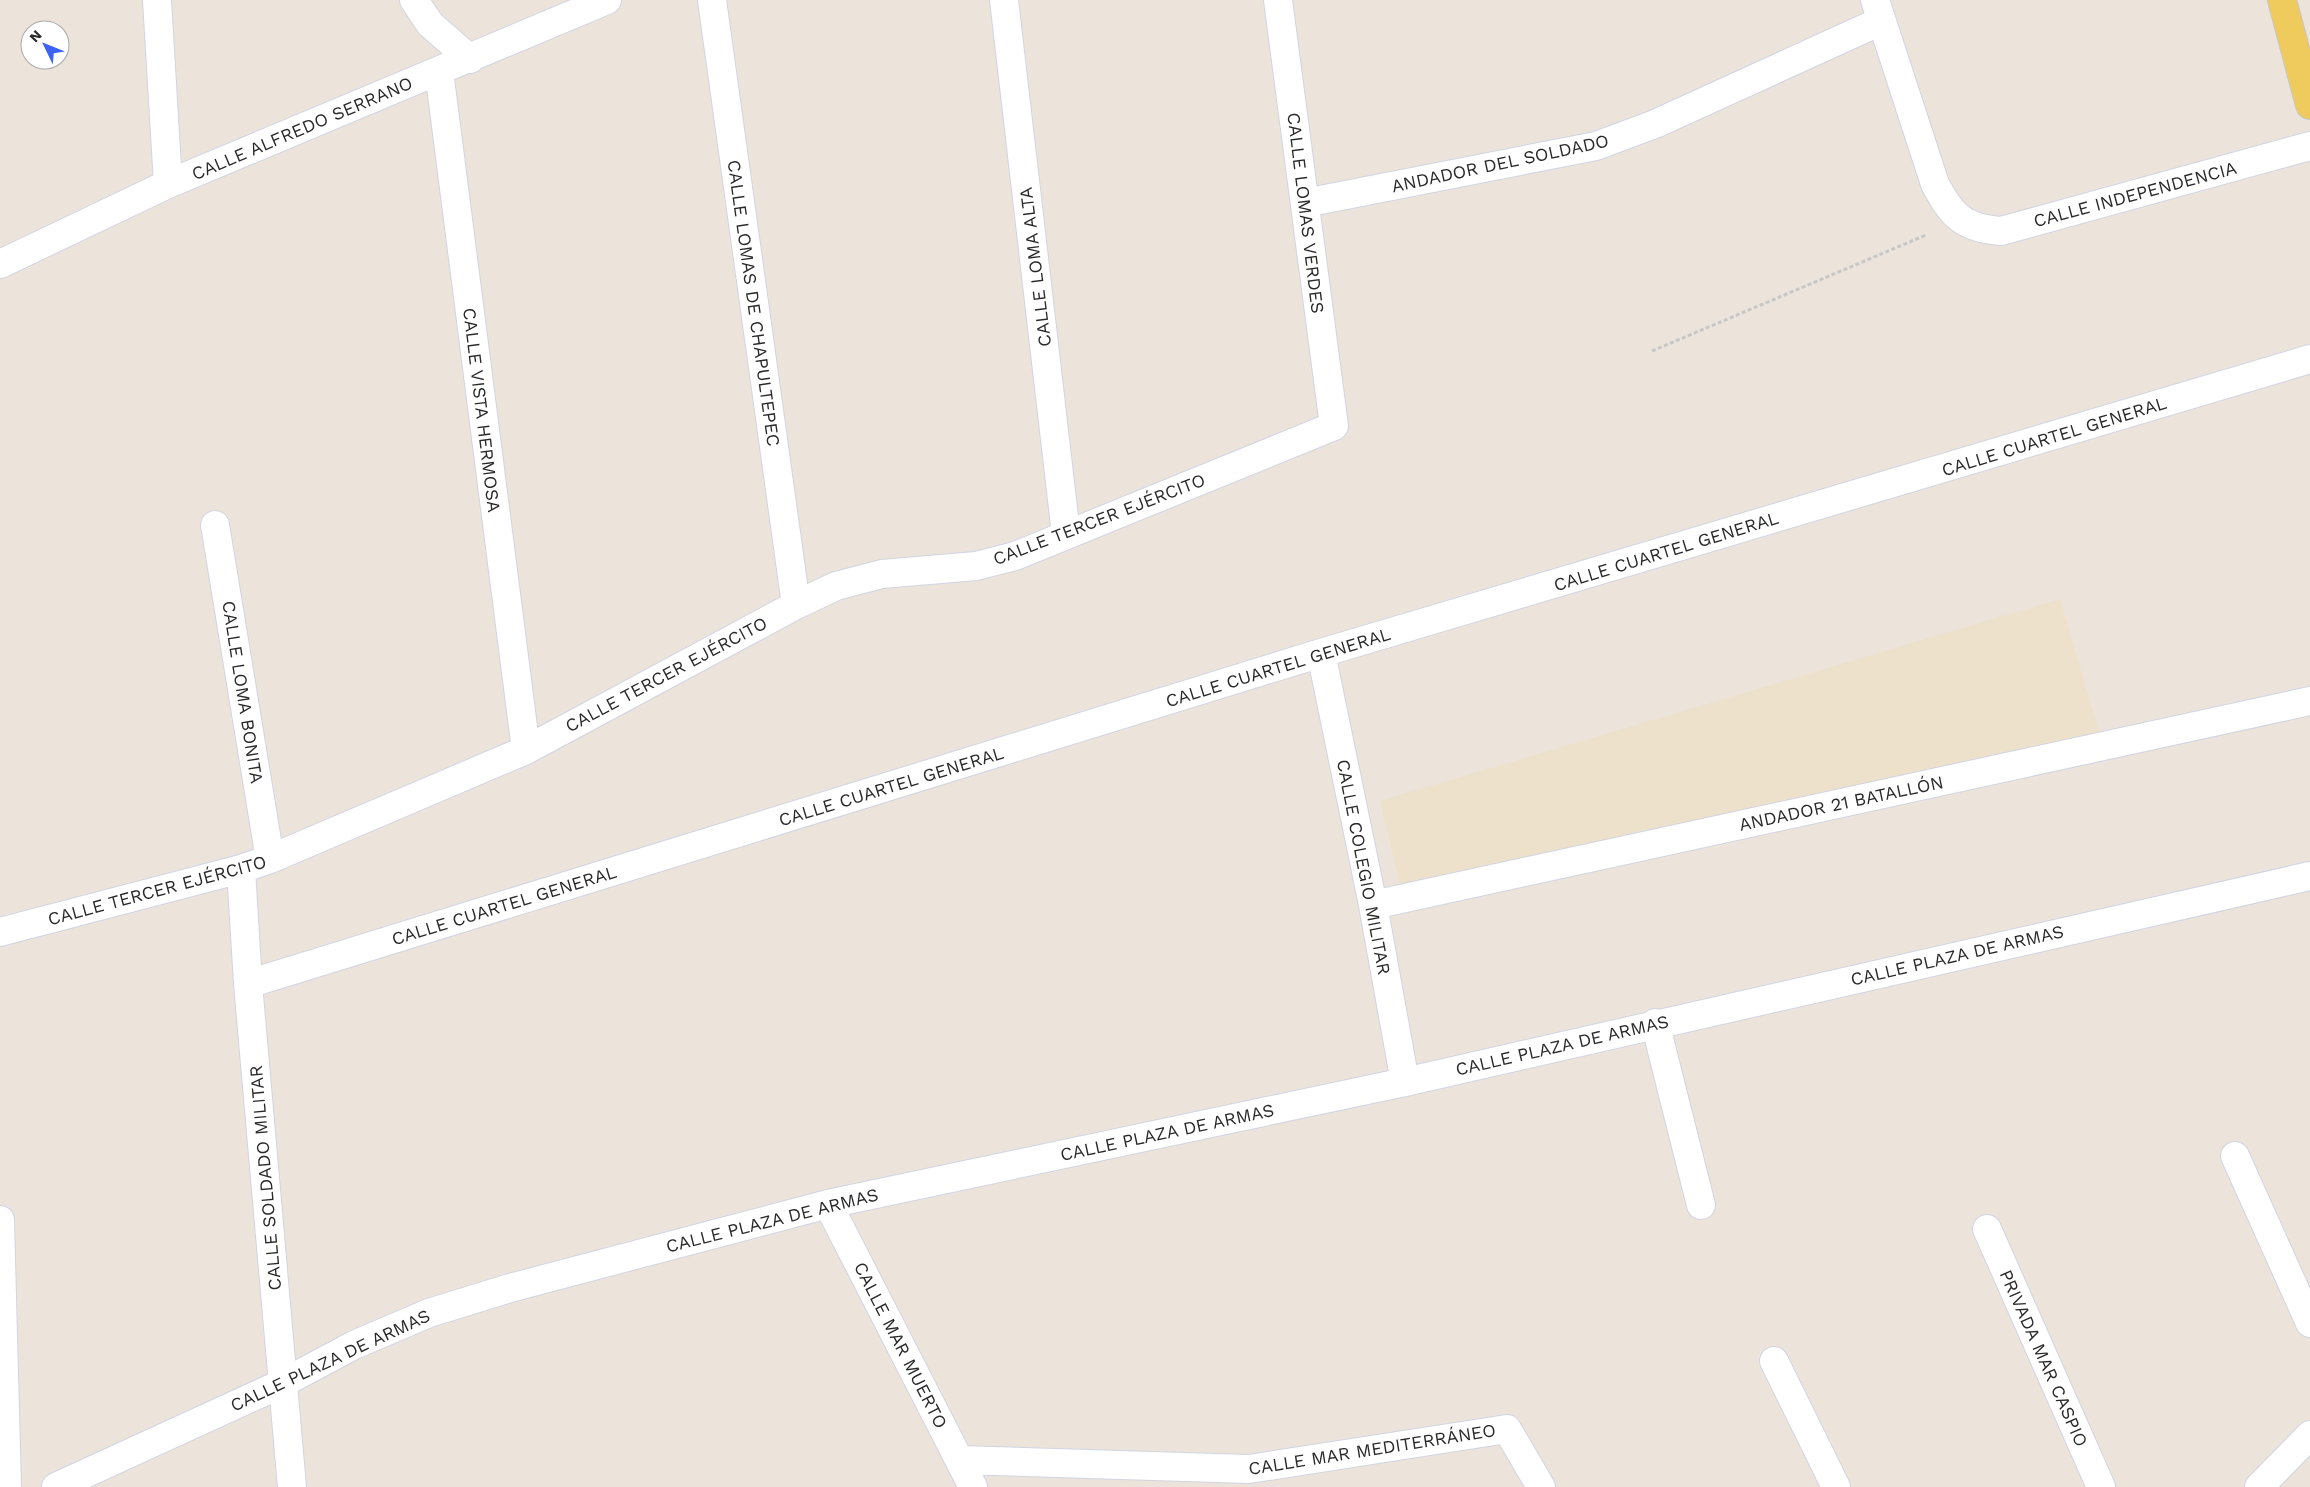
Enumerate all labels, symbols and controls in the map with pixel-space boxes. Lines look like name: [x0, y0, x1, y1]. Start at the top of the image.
north arrow: [20, 20, 70, 70]
text: N: [26, 27, 45, 45]
street label: CALLE ALFREDO SERRANO: [188, 72, 416, 184]
street label: CALLE LOMAS VERDES: [1283, 111, 1329, 315]
street label: ANDADOR DEL SOLDADO: [1389, 130, 1611, 196]
street label: CALLE INDEPENDENCIA: [2031, 157, 2239, 231]
street label: CALLE LOMAS DE CHAPULTEPEC: [723, 158, 785, 448]
street label: CALLE LOMA ALTA: [1015, 186, 1055, 348]
street label: CALLE VISTA HERMOSA: [459, 306, 505, 514]
street label: CALLE CUARTEL GENERAL: [1939, 392, 2169, 480]
street label: CALLE TERCER EJÉRCITO: [990, 469, 1208, 569]
street label: CALLE CUARTEL GENERAL: [1551, 507, 1781, 595]
street label: CALLE LOMA BONITA: [218, 599, 268, 785]
street label: CALLE TERCER EJÉRCITO: [562, 612, 770, 736]
street label: CALLE CUARTEL GENERAL: [1163, 623, 1393, 711]
street label: CALLE CUARTEL GENERAL: [776, 742, 1006, 830]
street label: CALLE COLEGIO MILITAR: [1333, 757, 1395, 977]
street label: ANDADOR 21 BATALLÓN: [1737, 771, 1945, 835]
street label: CALLE TERCER EJÉRCITO: [45, 851, 269, 929]
street label: CALLE CUARTEL GENERAL: [389, 861, 619, 949]
street label: CALLE PLAZA DE ARMAS: [1848, 920, 2066, 990]
street label: CALLE PLAZA DE ARMAS: [1453, 1010, 1671, 1080]
street label: CALLE SOLDADO MILITAR: [245, 1064, 285, 1292]
street label: CALLE PLAZA DE ARMAS: [1058, 1099, 1276, 1165]
street label: CALLE PLAZA DE ARMAS: [664, 1183, 880, 1257]
street label: CALLE MAR MUERTO: [850, 1258, 952, 1432]
street label: PRIVADA MAR CASPIO: [1995, 1266, 2093, 1450]
street label: CALLE PLAZA DE ARMAS: [227, 1304, 433, 1416]
street label: CALLE MAR MEDITERRÁNEO: [1247, 1419, 1497, 1479]

